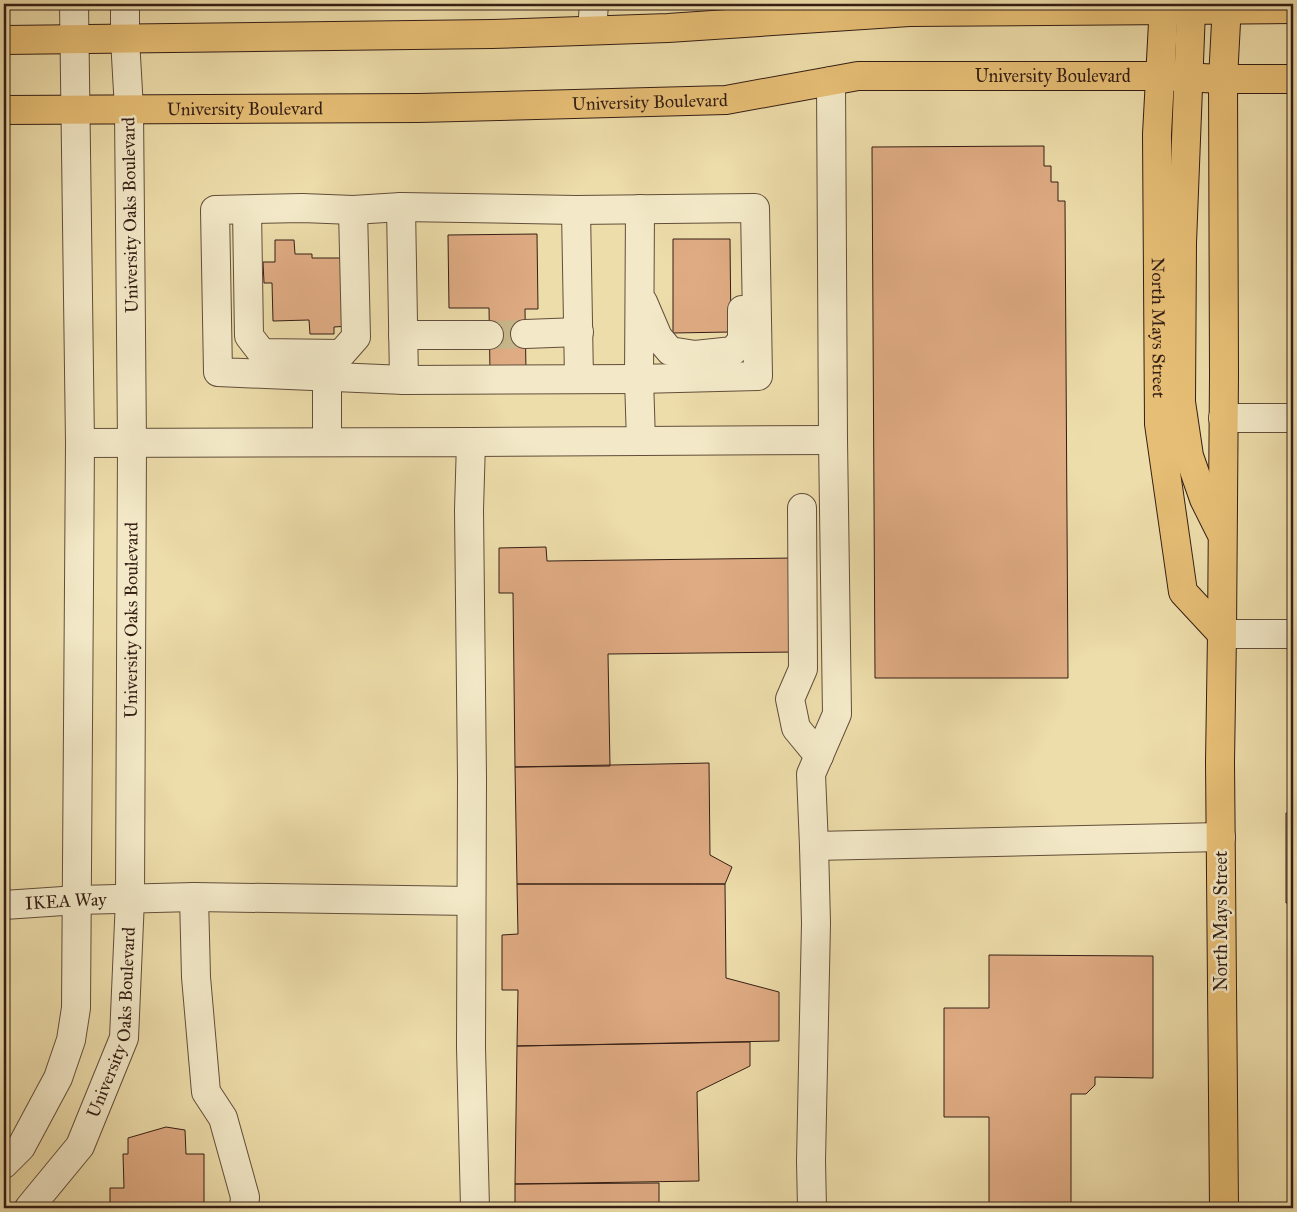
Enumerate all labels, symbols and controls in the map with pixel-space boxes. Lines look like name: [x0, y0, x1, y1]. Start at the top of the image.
street label: University Boulevard: [975, 65, 1131, 87]
street label: University Boulevard: [572, 89, 728, 115]
street label: University Boulevard: [167, 97, 323, 120]
street label: University Oaks Boulevard: [117, 117, 143, 313]
street label: North Mays Street: [1147, 257, 1170, 399]
street label: University Oaks Boulevard: [120, 522, 143, 718]
street label: North Mays Street: [1210, 850, 1232, 991]
street label: IKEA Way: [24, 888, 107, 915]
street label: University Oaks Boulevard: [82, 926, 140, 1121]

